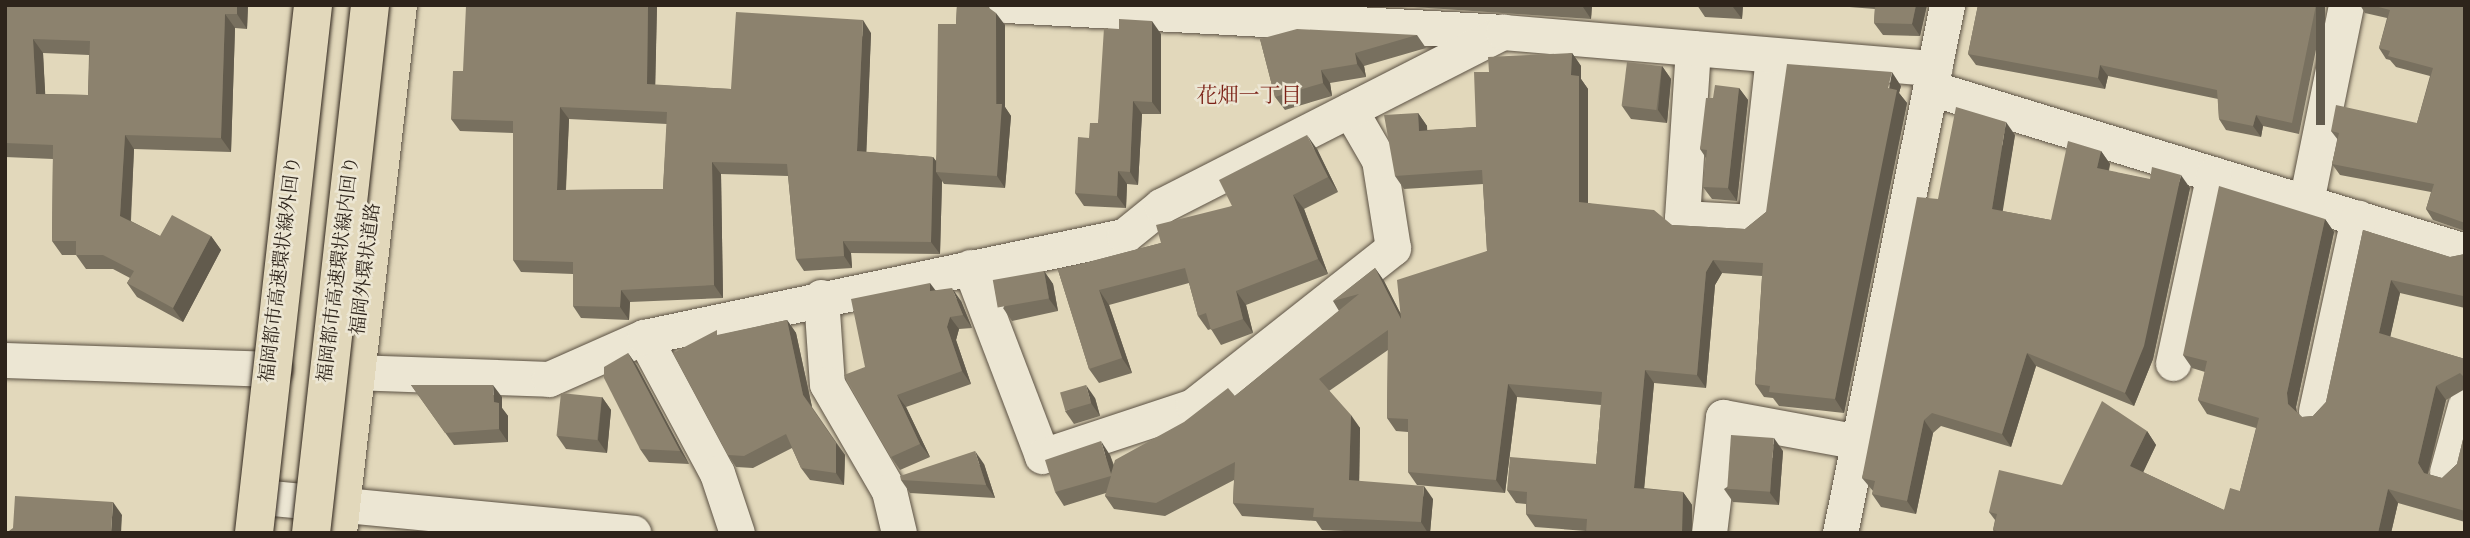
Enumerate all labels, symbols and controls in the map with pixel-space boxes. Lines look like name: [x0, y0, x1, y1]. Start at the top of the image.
district label: 花畑一丁目: [1197, 82, 1301, 108]
street label: 福岡都市高速環状線外回り: [255, 154, 305, 384]
street label: 福岡都市高速環状線内回り: [313, 154, 363, 384]
street label: 福岡外環状道路: [346, 202, 384, 336]

